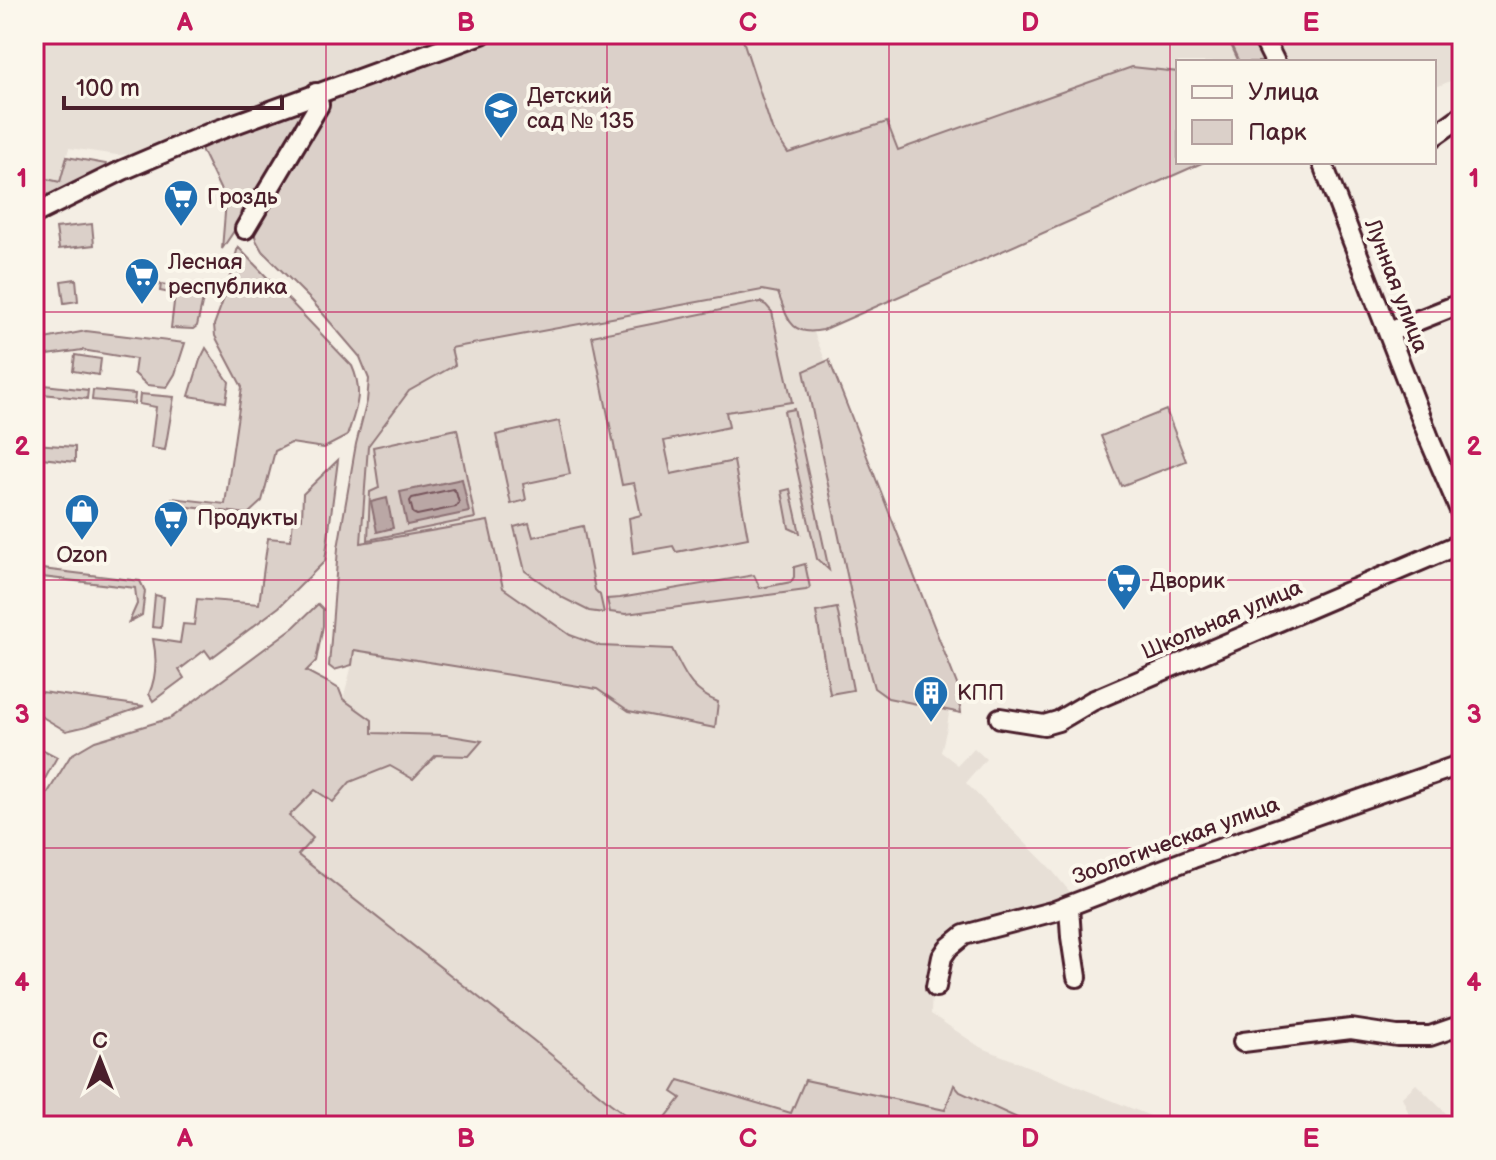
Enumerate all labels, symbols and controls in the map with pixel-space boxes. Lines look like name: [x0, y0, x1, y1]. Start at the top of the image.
text: A: [176, 8, 193, 39]
text: B: [457, 8, 475, 39]
text: C: [739, 8, 757, 39]
text: D: [1021, 8, 1039, 39]
text: E: [1303, 8, 1320, 39]
scale bar: [64, 60, 282, 110]
legend: [1176, 60, 1436, 164]
text: 100 m: [76, 74, 140, 103]
text: Улица: [1248, 78, 1319, 107]
place label: Детский сад № 135: [527, 83, 634, 135]
school or university icon: Детский сад № 135: [482, 90, 520, 140]
text: Парк: [1248, 118, 1307, 147]
text: 1: [17, 164, 27, 195]
text: 1: [1469, 164, 1479, 195]
supermarket icon: Гроздь: [162, 178, 200, 228]
place label: Гроздь: [207, 184, 278, 211]
street label: Лунная улица: [1358, 214, 1434, 357]
place label: Лесная республика: [167, 249, 288, 301]
supermarket icon: Лесная республика: [123, 256, 161, 306]
text: 2: [14, 432, 30, 463]
text: 2: [1466, 432, 1482, 463]
shop icon: Ozon: [63, 492, 101, 542]
supermarket icon: Продукты: [152, 499, 190, 549]
place label: Продукты: [197, 505, 298, 532]
place label: Ozon: [56, 542, 108, 569]
supermarket icon: Дворик: [1105, 562, 1143, 612]
place label: Дворик: [1150, 568, 1225, 595]
street label: Школьная улица: [1138, 574, 1306, 666]
building icon: КПП: [912, 674, 950, 724]
place label: КПП: [957, 680, 1004, 707]
text: 3: [14, 700, 30, 731]
text: 3: [1466, 700, 1482, 731]
street label: Зоологическая улица: [1069, 791, 1283, 891]
text: 4: [14, 968, 30, 999]
text: 4: [1466, 968, 1482, 999]
north arrow: [60, 1020, 140, 1100]
text: С: [92, 1028, 108, 1055]
text: A: [176, 1124, 193, 1155]
text: B: [457, 1124, 475, 1155]
text: C: [739, 1124, 757, 1155]
text: D: [1021, 1124, 1039, 1155]
text: E: [1303, 1124, 1320, 1155]

